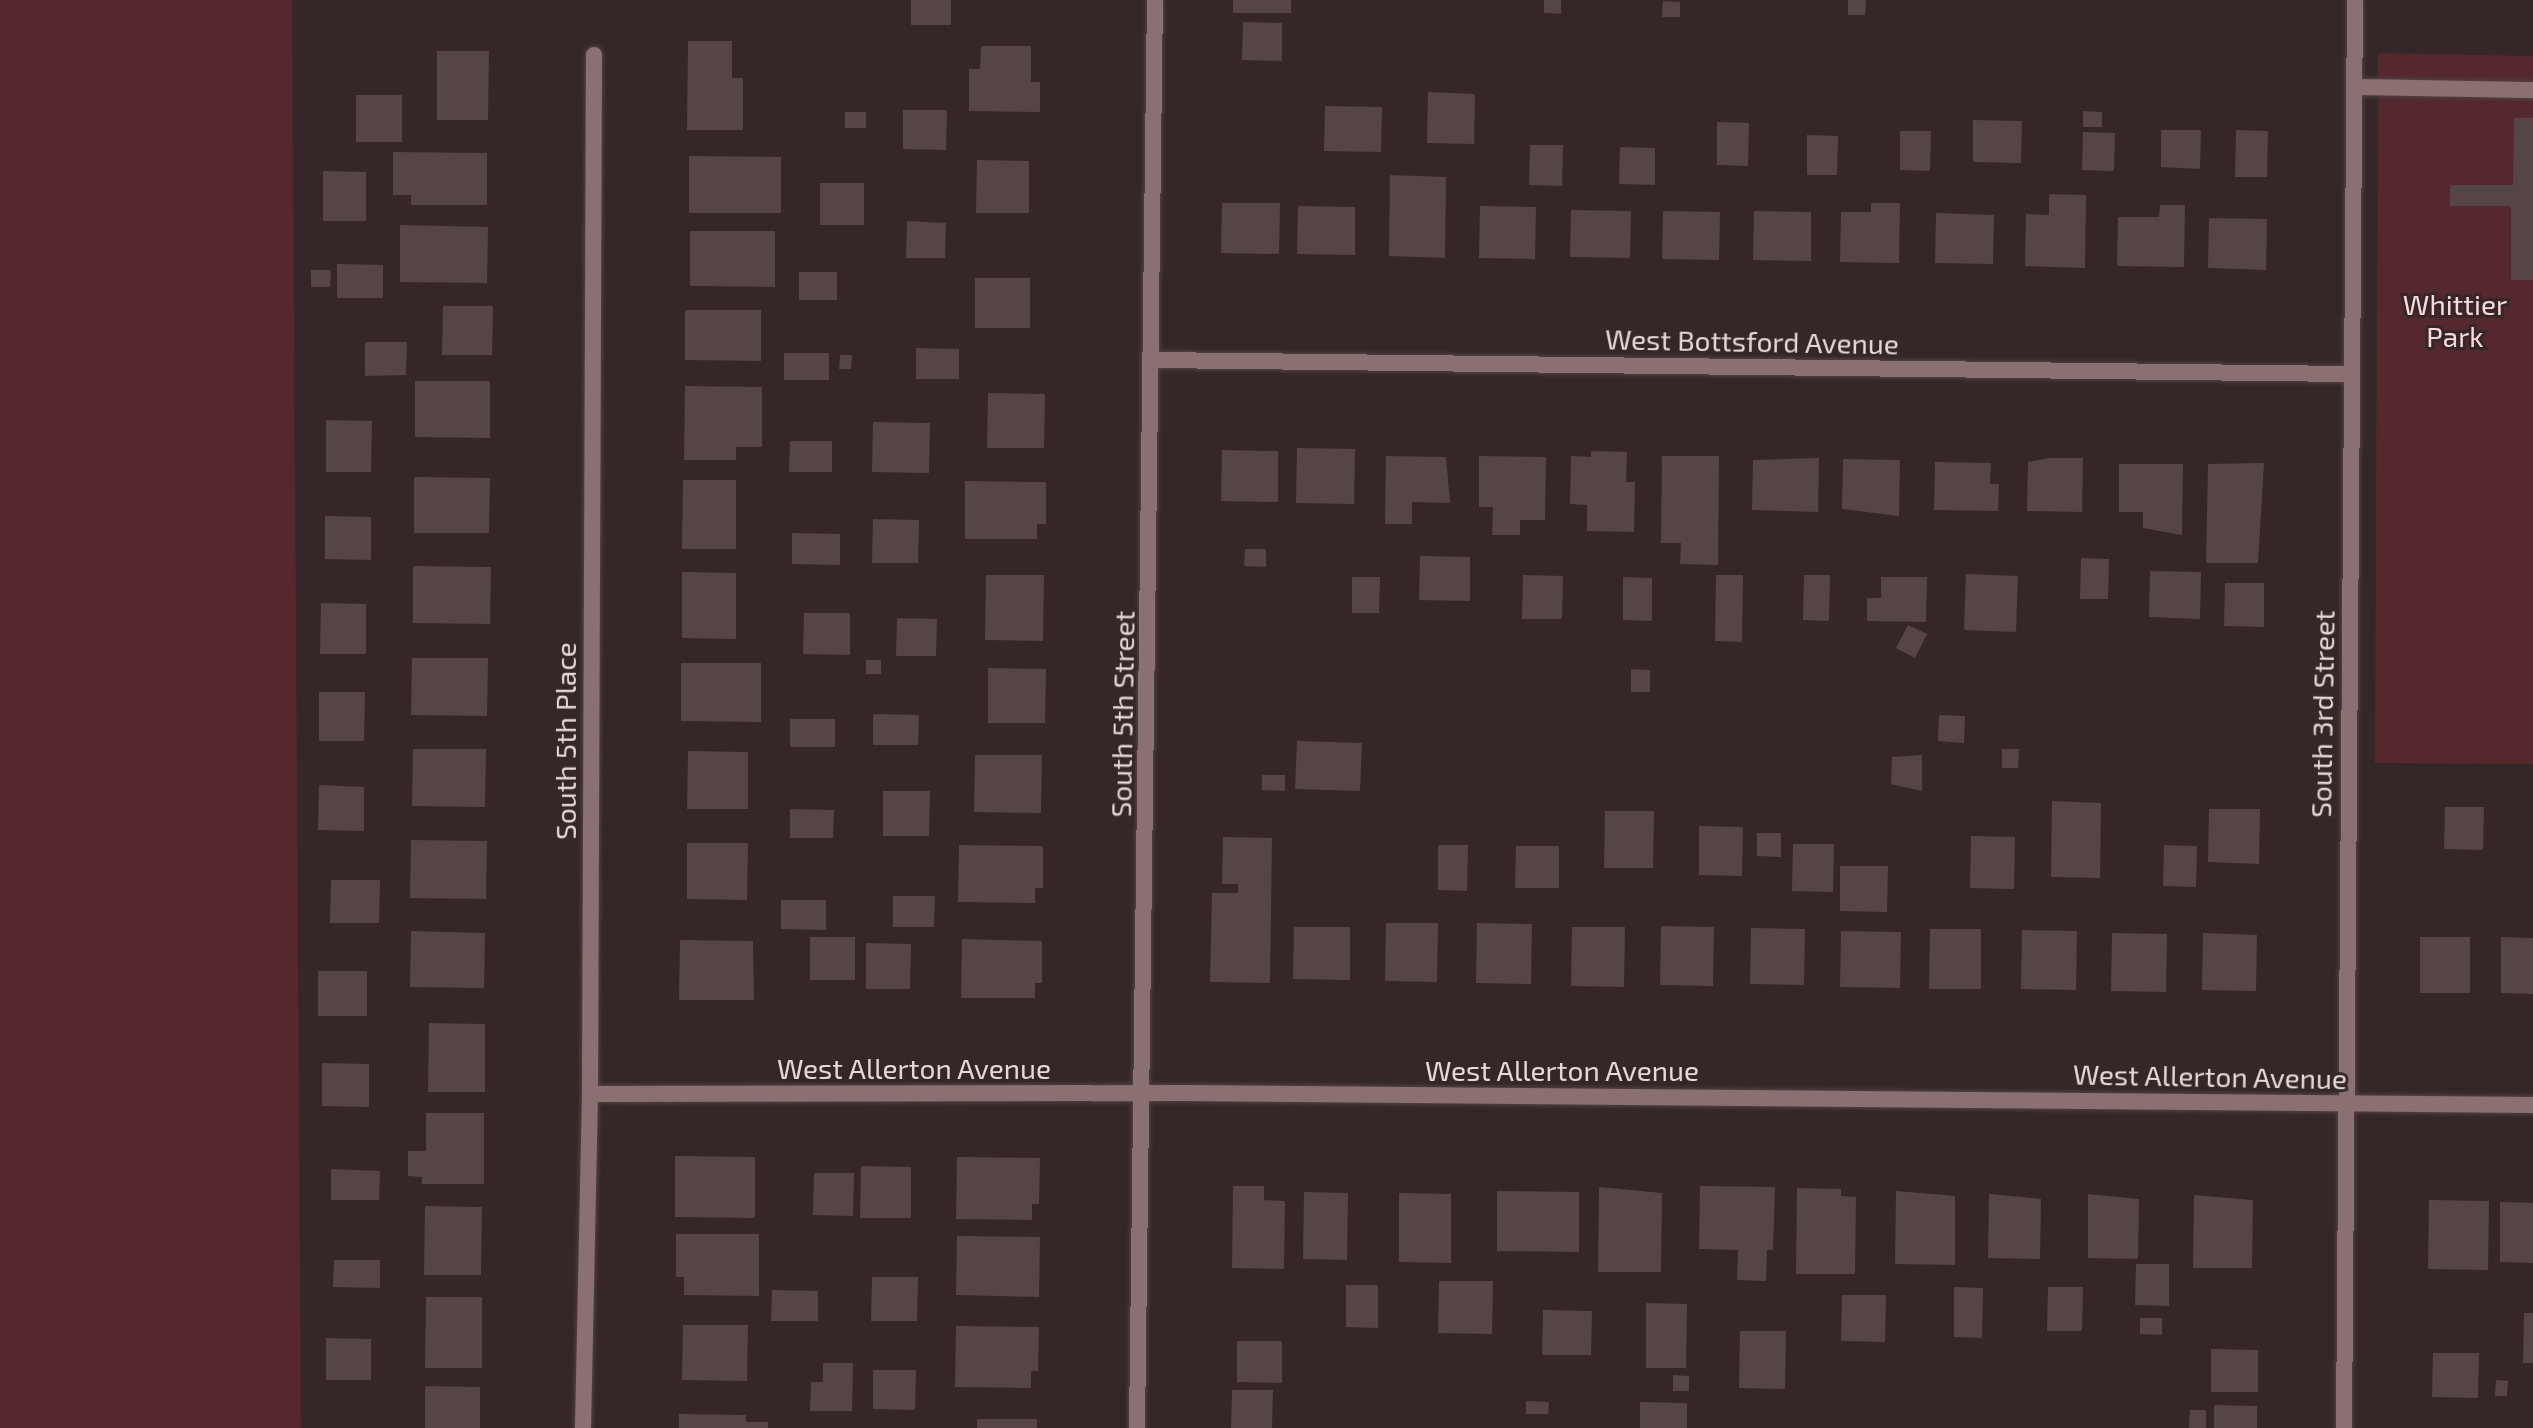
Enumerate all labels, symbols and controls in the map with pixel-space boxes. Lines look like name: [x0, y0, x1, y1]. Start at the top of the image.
park label: Whittier Park: [2403, 287, 2507, 353]
street label: West Bottsford Avenue: [1605, 322, 1899, 360]
street label: South 5th Street: [1103, 610, 1141, 818]
street label: South 3rd Street: [2303, 610, 2341, 818]
street label: South 5th Place: [548, 642, 582, 840]
street label: West Allerton Avenue: [776, 1051, 1052, 1085]
street label: West Allerton Avenue: [1424, 1053, 1700, 1087]
street label: West Allerton Avenue: [2072, 1057, 2348, 1095]

